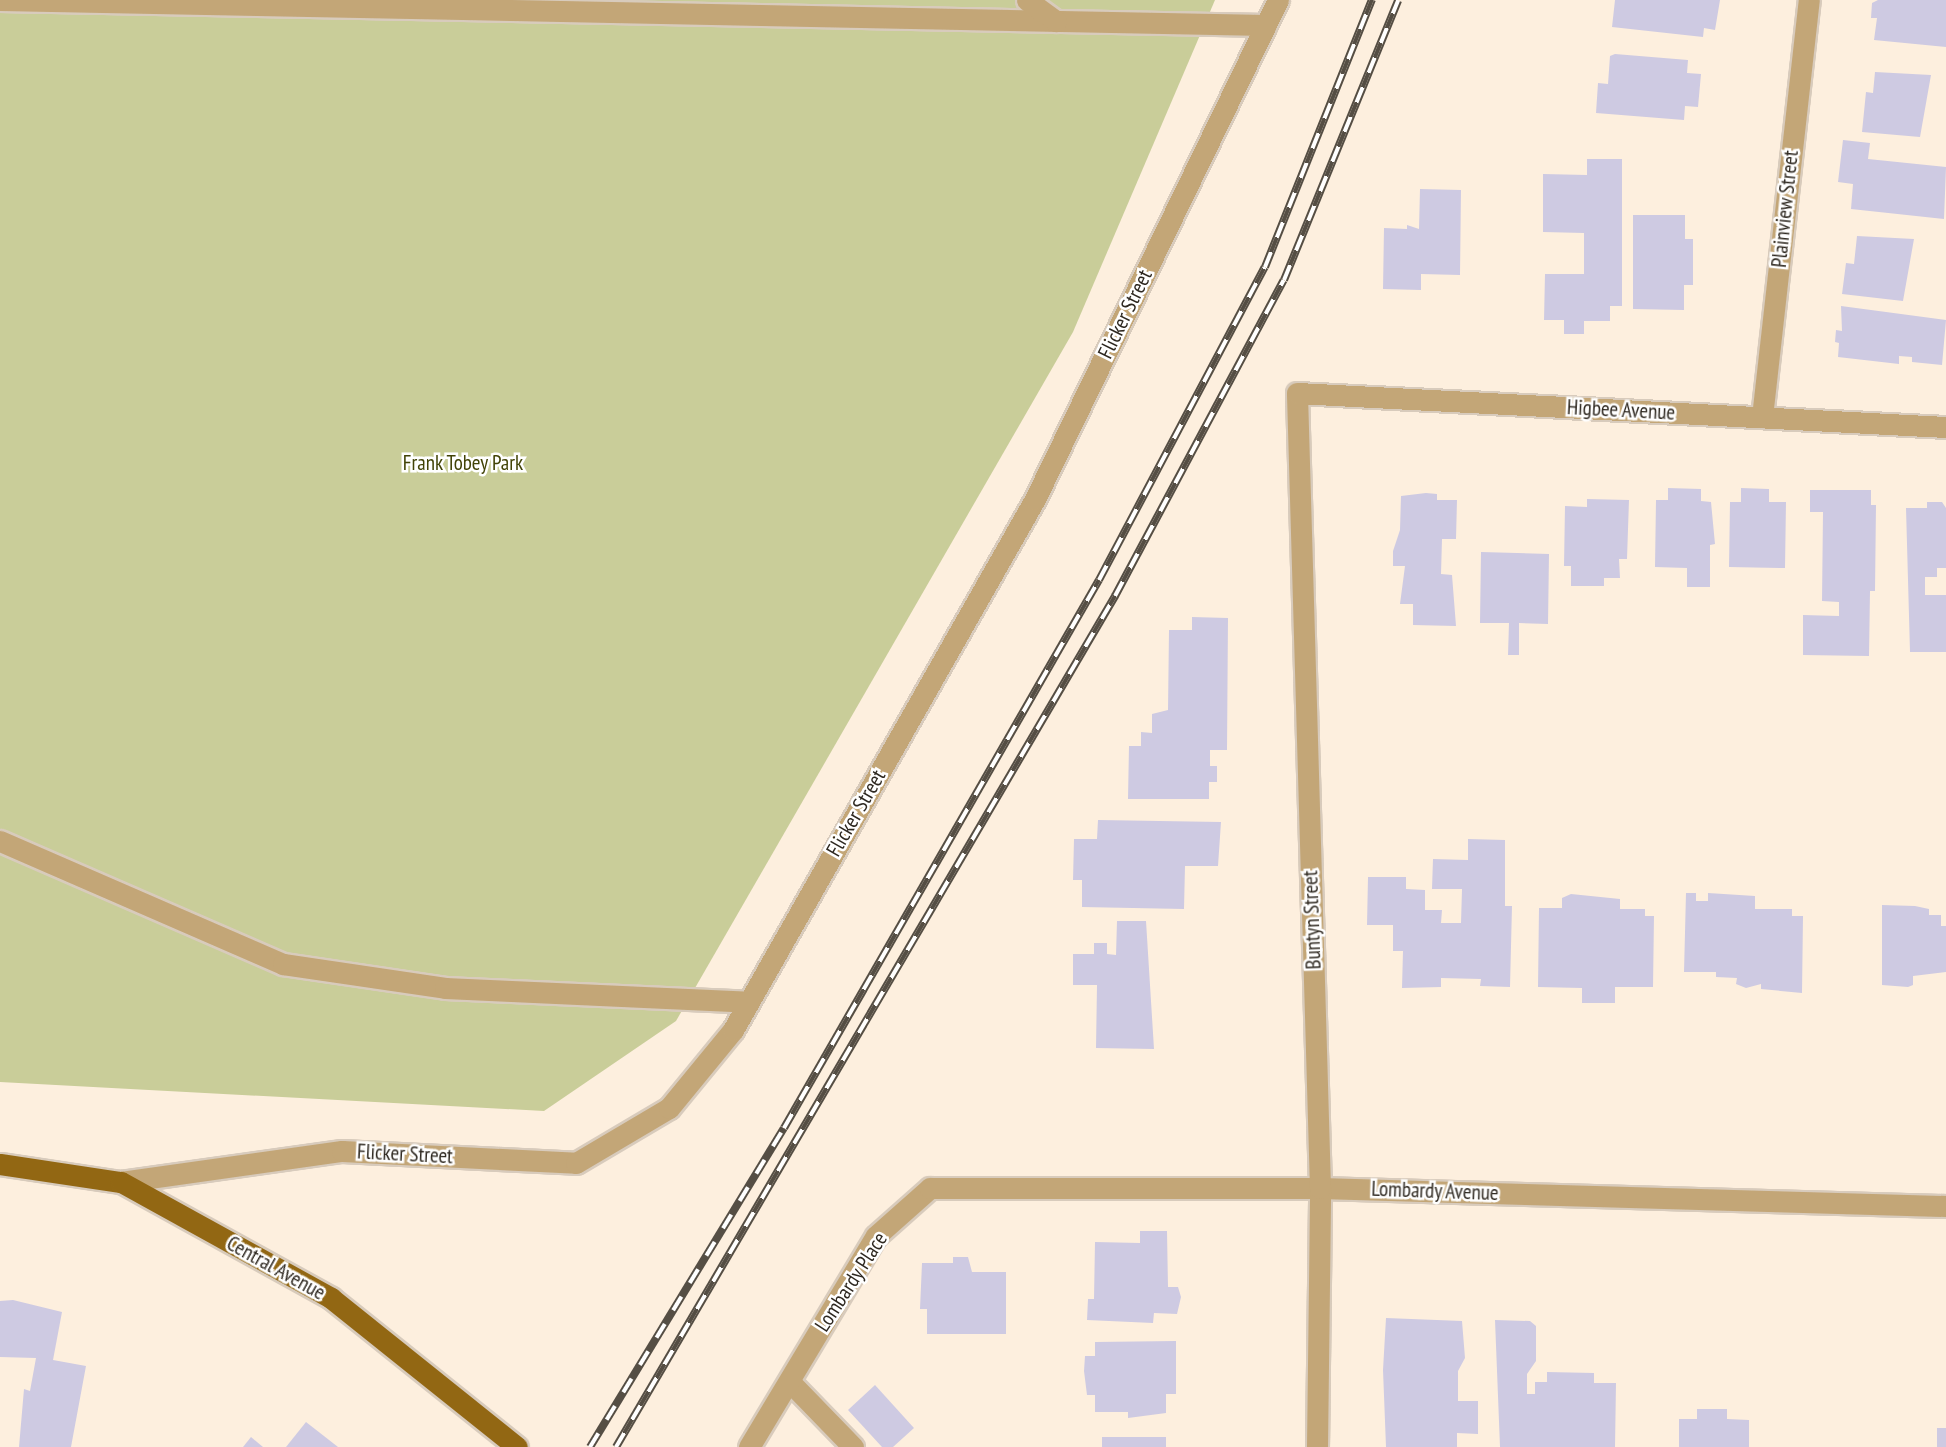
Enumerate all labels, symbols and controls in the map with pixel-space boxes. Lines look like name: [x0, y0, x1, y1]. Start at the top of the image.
street label: Plainview Street: [1766, 149, 1804, 269]
street label: Flicker Street: [1093, 265, 1157, 363]
street label: Higbee Avenue: [1566, 395, 1676, 425]
park label: Frank Tobey Park: [402, 450, 524, 476]
street label: Flicker Street: [821, 765, 891, 861]
street label: Buntyn Street: [1298, 870, 1326, 970]
street label: Flicker Street: [356, 1139, 454, 1169]
street label: Lombardy Avenue: [1370, 1176, 1500, 1206]
street label: Lombardy Place: [809, 1227, 893, 1337]
street label: Central Avenue: [222, 1230, 330, 1306]

